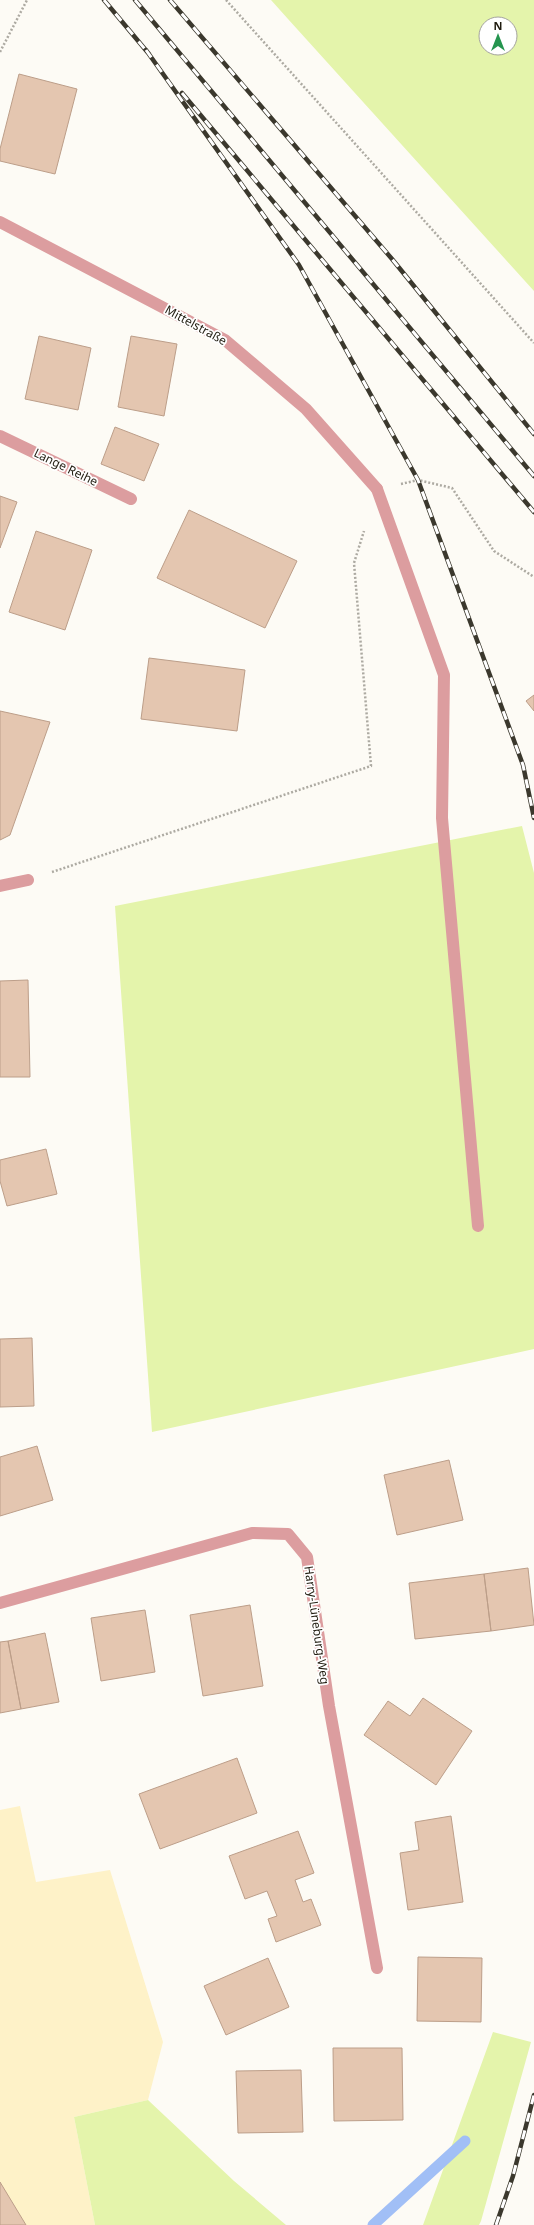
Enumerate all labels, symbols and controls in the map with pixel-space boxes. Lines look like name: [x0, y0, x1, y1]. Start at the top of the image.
north arrow: [478, 16, 518, 56]
text: N: [494, 18, 502, 33]
street label: Mittelstraße: [162, 301, 230, 349]
street label: Lange Reihe: [31, 444, 101, 490]
street label: Harry-Lüneburg-Weg: [300, 1565, 334, 1685]

